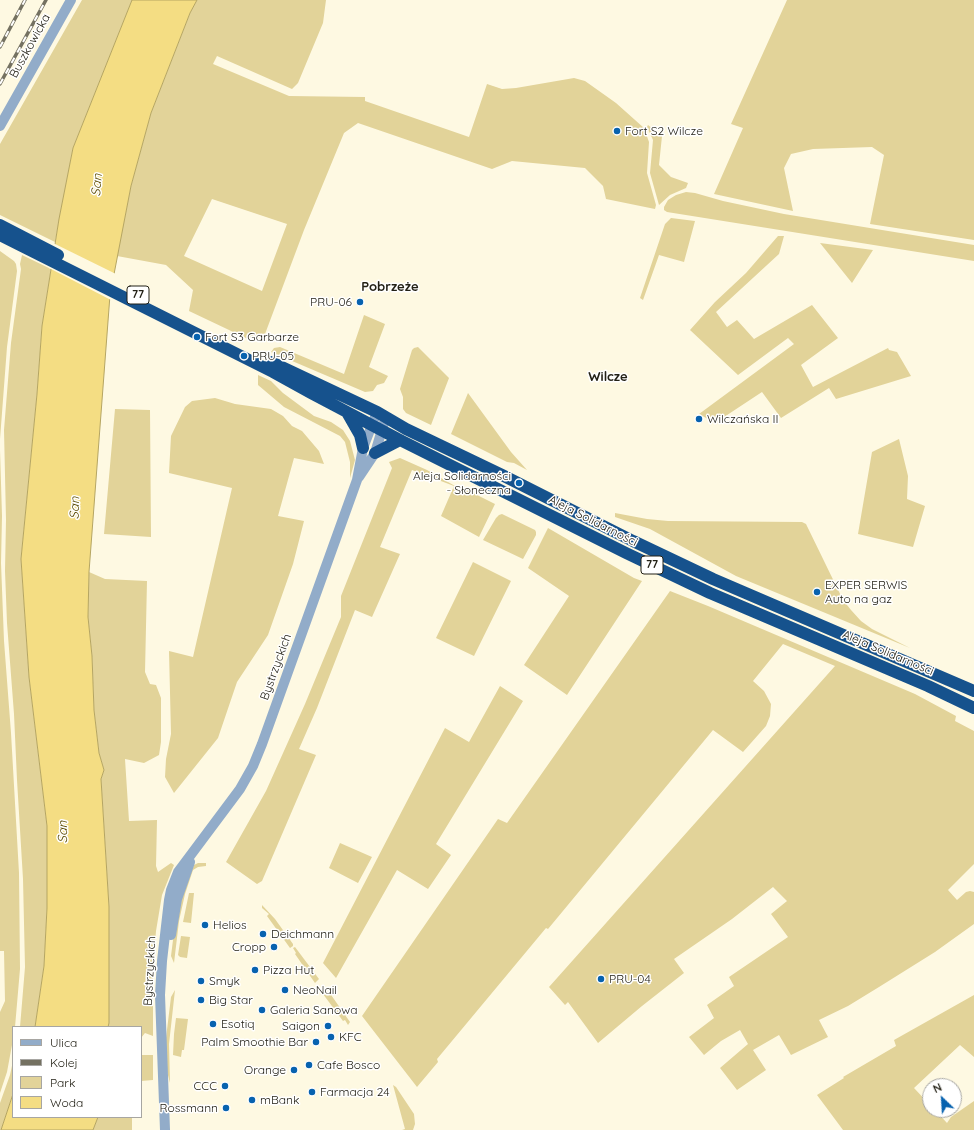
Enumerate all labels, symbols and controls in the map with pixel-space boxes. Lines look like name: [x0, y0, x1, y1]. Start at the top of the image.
street label: Buszkowicka: [7, 12, 53, 80]
place label: Fort S2 Wilcze: [625, 124, 703, 138]
marker: Fort S2 Wilcze: [612, 126, 622, 136]
water label: San: [88, 173, 106, 197]
district label: Pobrzeże: [361, 279, 419, 295]
road number: 77: [127, 286, 149, 304]
place label: PRU-06: [310, 295, 352, 309]
marker: PRU-06: [355, 297, 365, 307]
place label: Fort S3 Garbarze: [205, 330, 299, 344]
marker: Fort S3 Garbarze: [192, 332, 202, 342]
place label: PRU-05: [252, 349, 294, 363]
marker: PRU-05: [239, 351, 249, 361]
district label: Wilcze: [588, 369, 628, 385]
place label: Wilczańska II: [707, 412, 779, 426]
marker: Wilczańska II: [694, 414, 704, 424]
place label: Aleja Solidarności - Słoneczna: [413, 469, 511, 497]
marker: Aleja Solidarności - Słoneczna: [514, 478, 524, 488]
street label: Aleja Solidarności: [546, 492, 640, 550]
water label: San: [67, 496, 83, 520]
road number: 77: [641, 556, 663, 574]
place label: EXPER SERWIS Auto na gaz: [825, 578, 907, 606]
marker: EXPER SERWIS Auto na gaz: [812, 587, 822, 597]
street label: Aleja Solidarności: [840, 627, 936, 679]
street label: Bystrzyckich: [257, 632, 295, 702]
water label: San: [55, 821, 71, 843]
place label: Helios: [213, 918, 247, 932]
marker: Helios: [200, 920, 210, 930]
place label: Deichmann: [271, 927, 334, 941]
marker: Deichmann: [258, 929, 268, 939]
street label: Bystrzyckich: [141, 936, 159, 1006]
place label: Cropp: [232, 940, 266, 954]
marker: Cropp: [269, 942, 279, 952]
place label: Pizza Hut: [263, 963, 314, 977]
marker: Pizza Hut: [250, 965, 260, 975]
place label: PRU-04: [609, 972, 651, 986]
place label: Smyk: [209, 974, 240, 988]
marker: PRU-04: [596, 974, 606, 984]
marker: Smyk: [196, 976, 206, 986]
place label: NeoNail: [293, 983, 337, 997]
marker: NeoNail: [280, 985, 290, 995]
place label: Big Star: [209, 993, 253, 1007]
marker: Big Star: [196, 995, 206, 1005]
place label: Galeria Sanowa: [270, 1003, 357, 1017]
marker: Galeria Sanowa: [257, 1005, 267, 1015]
place label: Esotiq: [221, 1017, 255, 1031]
marker: Esotiq: [208, 1019, 218, 1029]
place label: Saigon: [282, 1019, 320, 1033]
marker: Saigon: [323, 1021, 333, 1031]
legend: [12, 1026, 142, 1118]
place label: KFC: [339, 1030, 362, 1044]
marker: KFC: [326, 1032, 336, 1042]
text: Ulica: [50, 1035, 77, 1050]
place label: Palm Smoothie Bar: [201, 1035, 308, 1049]
marker: Palm Smoothie Bar: [311, 1037, 321, 1047]
text: Kolej: [50, 1055, 78, 1070]
place label: Cafe Bosco: [317, 1058, 380, 1072]
marker: Cafe Bosco: [304, 1060, 314, 1070]
place label: Orange: [244, 1063, 286, 1077]
marker: Orange: [289, 1065, 299, 1075]
text: Park: [50, 1075, 75, 1090]
north arrow: [922, 1078, 962, 1118]
place label: CCC: [193, 1079, 217, 1093]
text: N: [931, 1080, 944, 1096]
marker: CCC: [220, 1081, 230, 1091]
place label: Farmacja 24: [320, 1085, 389, 1099]
marker: Farmacja 24: [307, 1087, 317, 1097]
place label: mBank: [260, 1093, 299, 1107]
text: Woda: [50, 1095, 83, 1110]
marker: mBank: [247, 1095, 257, 1105]
place label: Rossmann: [159, 1101, 218, 1115]
marker: Rossmann: [221, 1103, 231, 1113]

